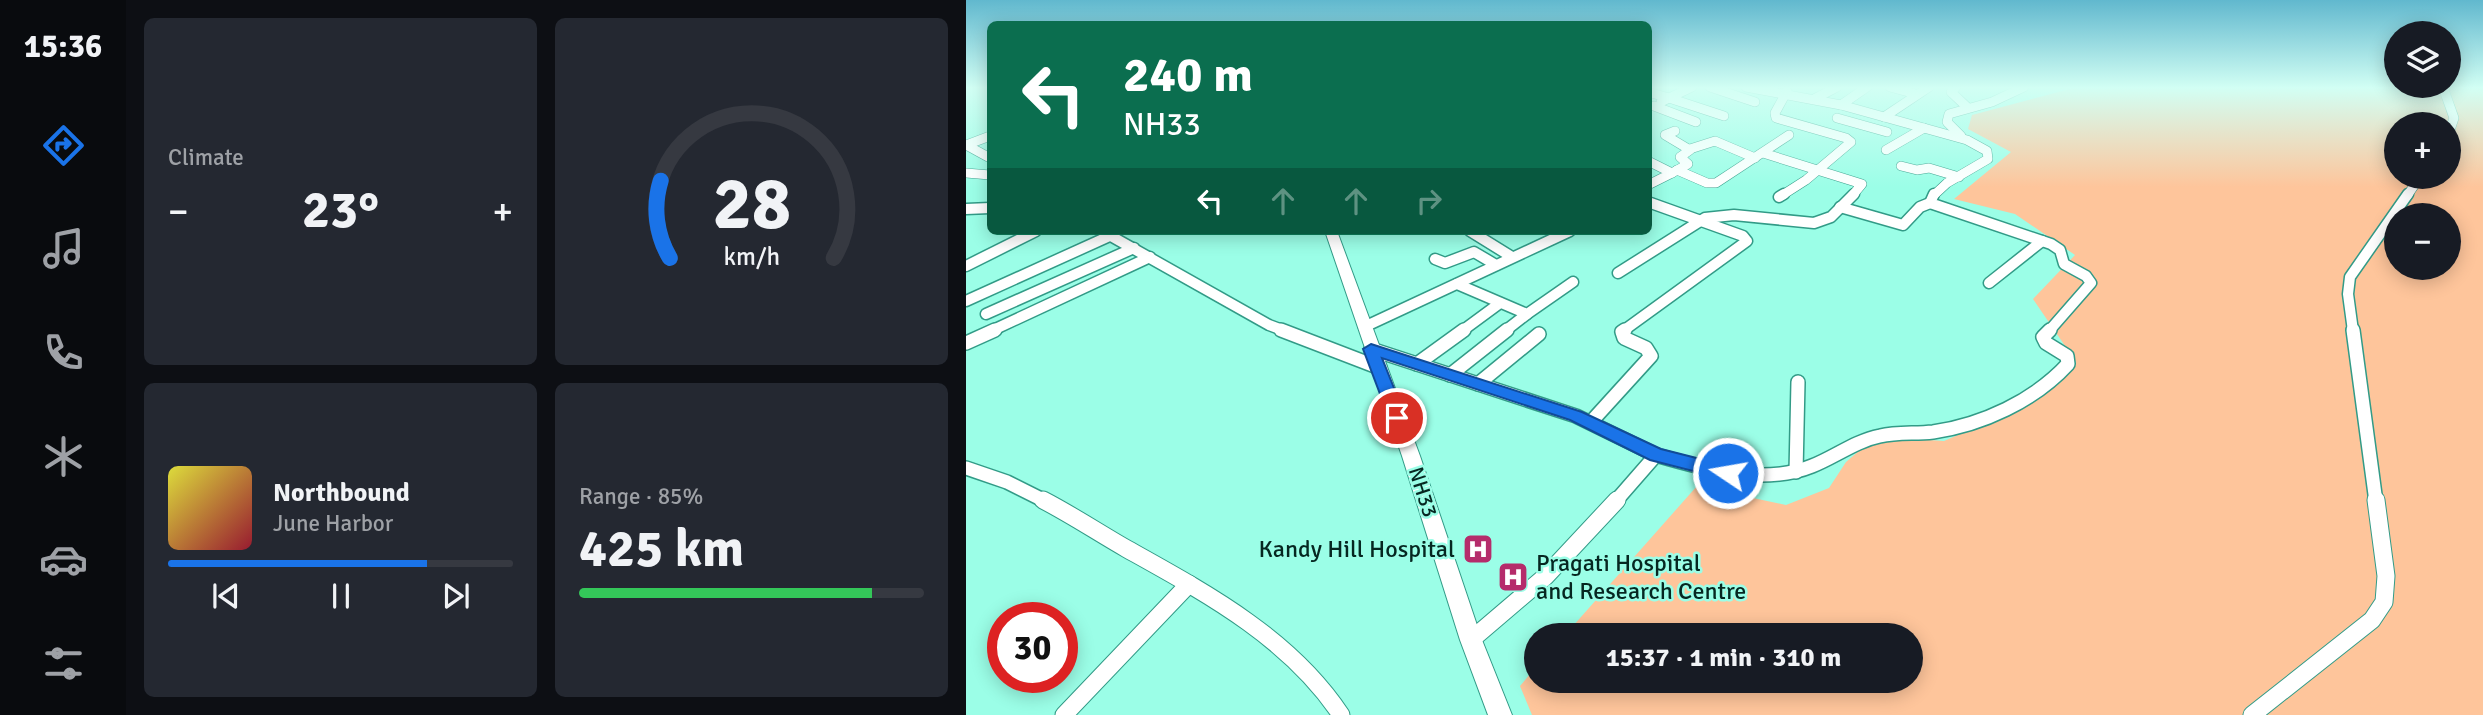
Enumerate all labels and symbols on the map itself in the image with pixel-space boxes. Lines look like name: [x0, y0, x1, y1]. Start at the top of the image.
pin: [1367, 388, 1427, 448]
position arrow: [1691, 436, 1765, 510]
street label: NH33: [1403, 464, 1443, 520]
hospital icon: Kandy Hill Hospital: [1461, 532, 1495, 566]
place label: Kandy Hill Hospital: [1259, 534, 1455, 564]
place label: Pragati Hospital and Research Centre: [1536, 548, 1746, 606]
hospital icon: Pragati Hospital and Research Centre: [1496, 560, 1530, 594]
speed limit sign: 30: [987, 602, 1078, 693]

